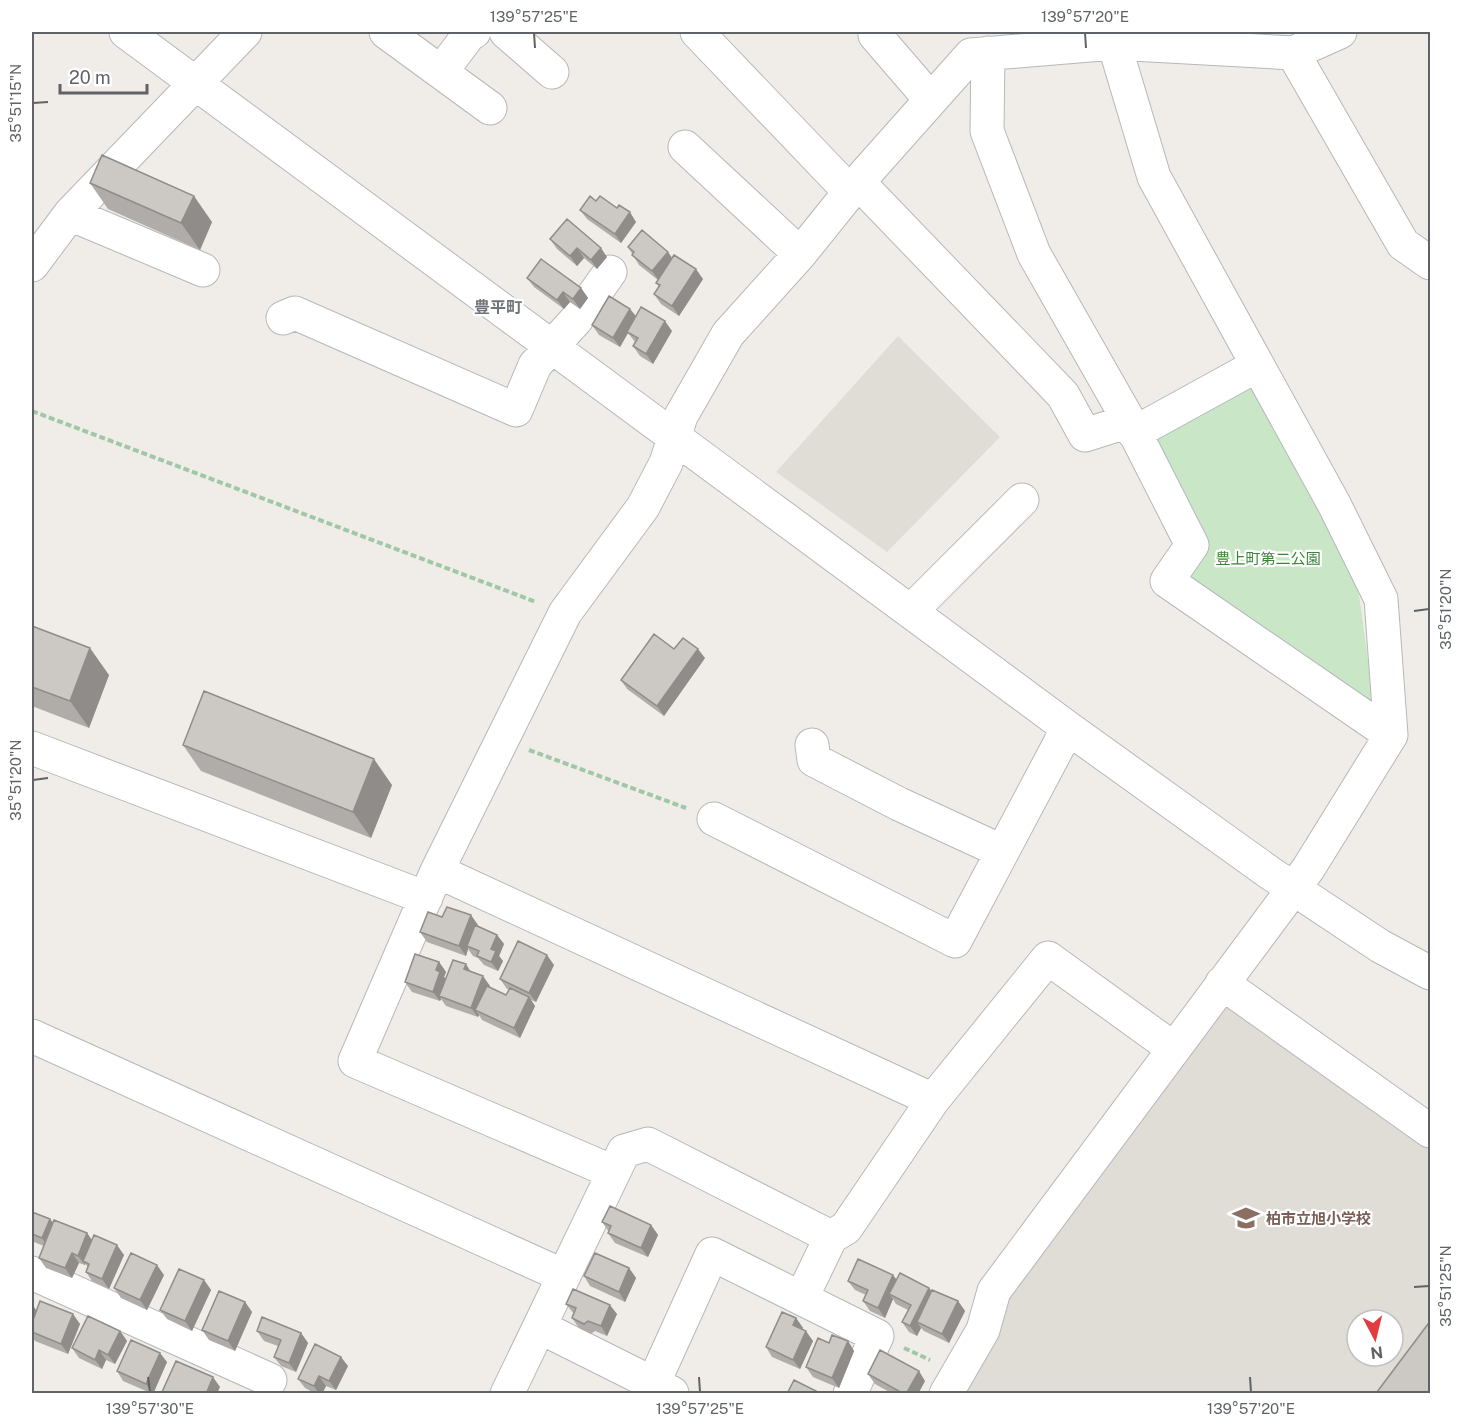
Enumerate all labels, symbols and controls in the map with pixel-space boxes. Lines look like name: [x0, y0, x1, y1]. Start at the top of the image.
text: 139°57'25"E: [490, 8, 578, 25]
text: 139°57'20"E: [1041, 8, 1129, 25]
scale bar: [60, 57, 147, 95]
text: 35°51'15"N: [7, 64, 24, 142]
text: 20 m: [69, 67, 111, 88]
district label: 豊平町: [474, 298, 522, 317]
park label: 豊上町第二公園: [1215, 550, 1321, 567]
text: 35°51'20"N: [1437, 568, 1454, 650]
text: 35°51'20"N: [7, 739, 24, 821]
school or university icon: 柏市立旭小学校: [1231, 1203, 1261, 1233]
place label: 柏市立旭小学校: [1266, 1210, 1371, 1227]
text: 35°51'25"N: [1437, 1245, 1454, 1327]
north arrow: [1345, 1308, 1405, 1368]
text: N: [1369, 1342, 1384, 1363]
text: 139°57'30"E: [106, 1400, 194, 1417]
text: 139°57'25"E: [656, 1400, 744, 1417]
text: 139°57'20"E: [1207, 1400, 1295, 1417]

